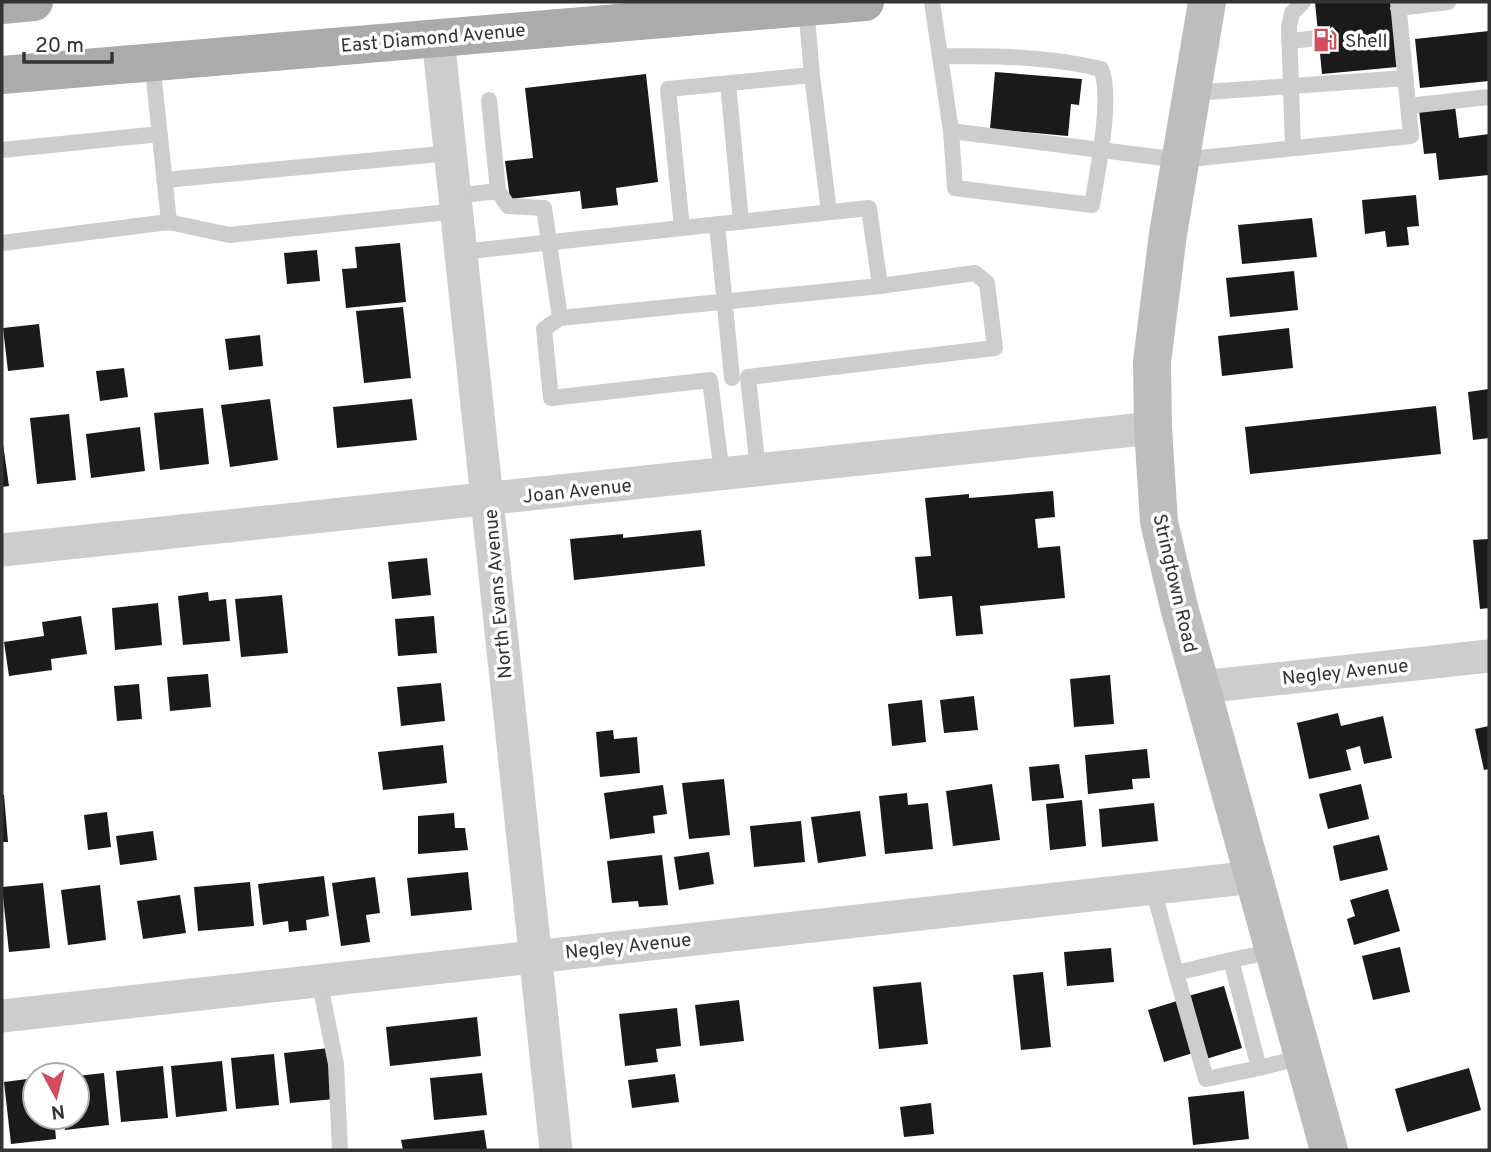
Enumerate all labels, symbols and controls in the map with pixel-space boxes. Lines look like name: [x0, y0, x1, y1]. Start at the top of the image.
street label: East Diamond Avenue: [340, 19, 527, 59]
scale bar: [24, 21, 112, 65]
fuel station icon: Shell: [1311, 26, 1339, 54]
place label: Shell: [1345, 30, 1388, 54]
text: 20 m: [35, 33, 84, 60]
street label: Joan Avenue: [522, 474, 633, 510]
street label: North Evans Avenue: [480, 508, 518, 680]
street label: Stringtown Road: [1146, 512, 1202, 655]
street label: Negley Avenue: [1281, 654, 1410, 692]
street label: Negley Avenue: [564, 928, 693, 966]
north arrow: [21, 1061, 91, 1131]
text: N: [50, 1098, 66, 1124]

